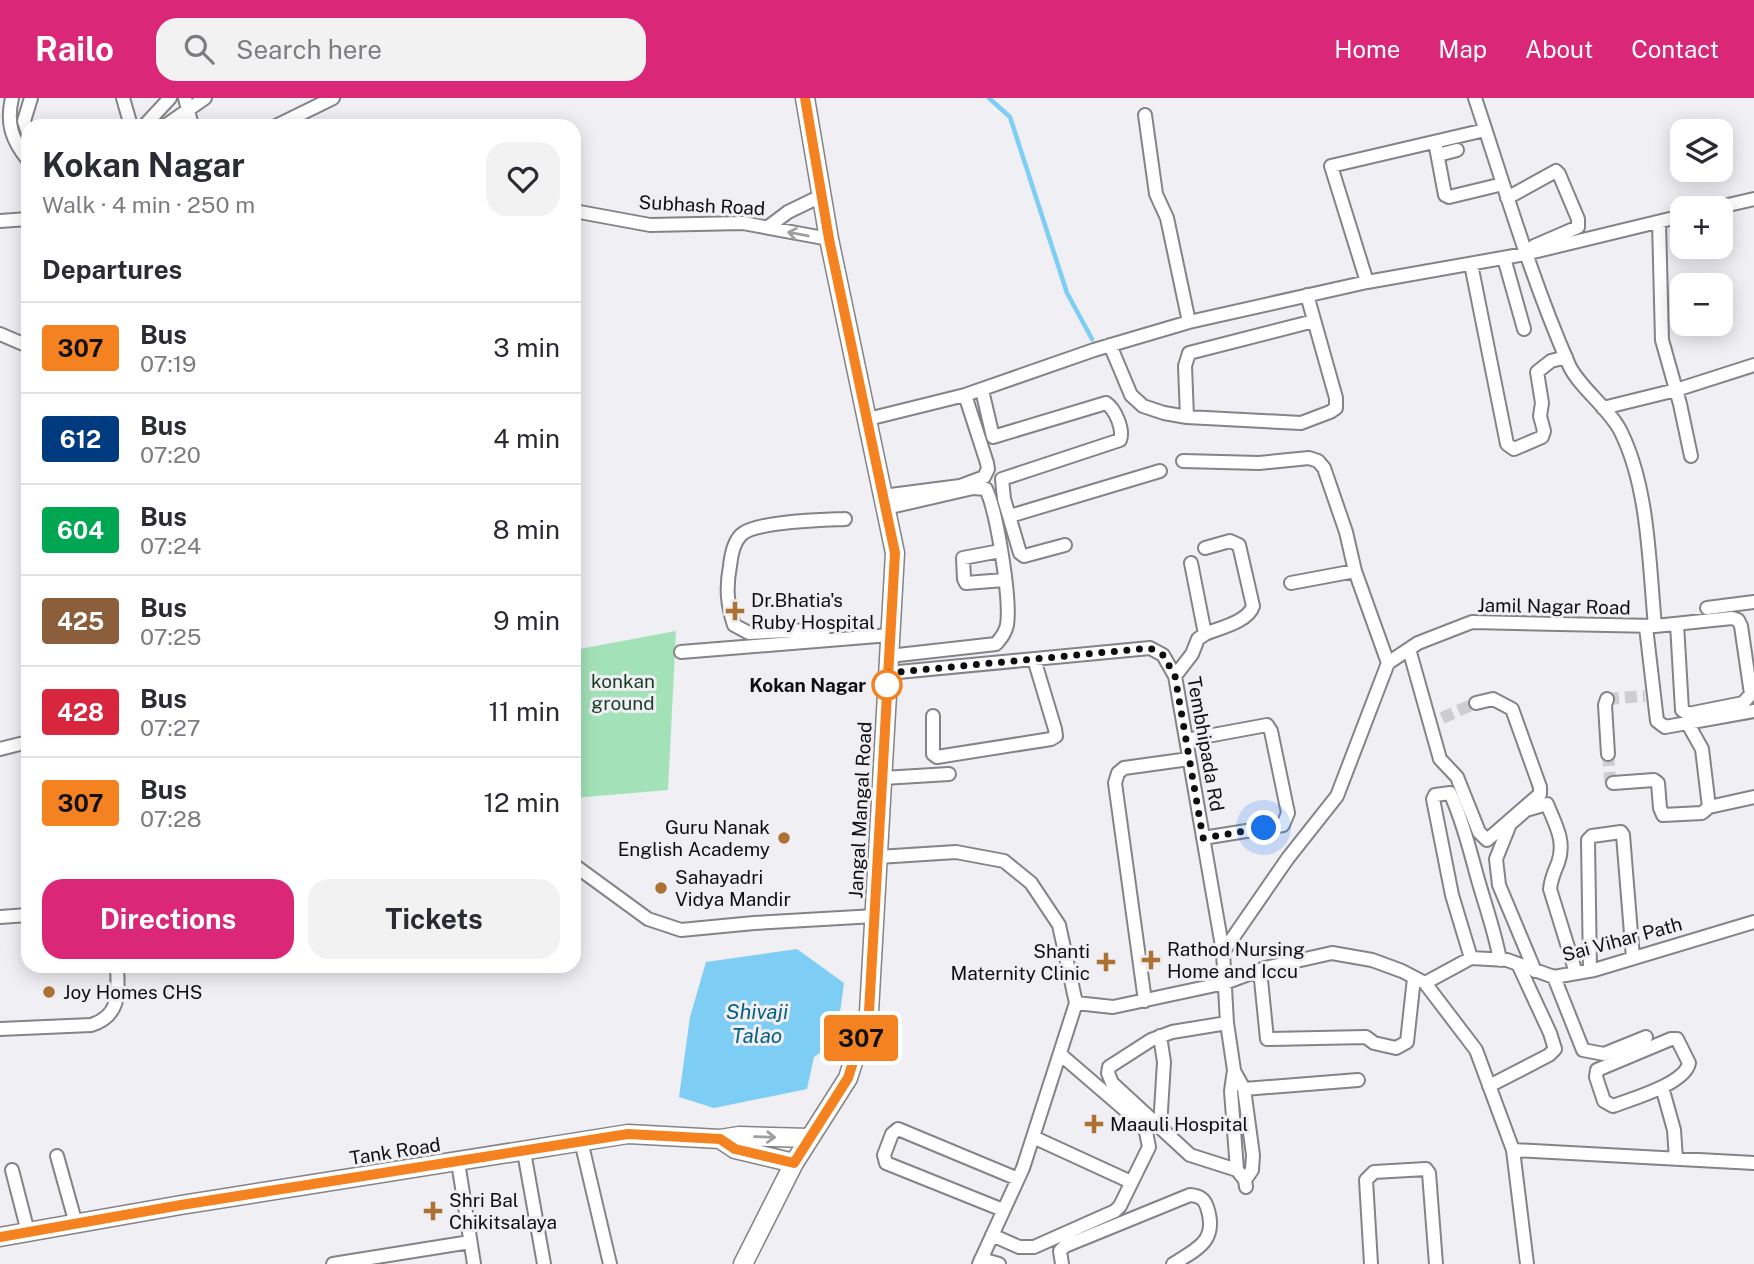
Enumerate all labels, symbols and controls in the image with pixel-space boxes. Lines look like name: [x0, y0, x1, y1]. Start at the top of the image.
search box: [156, 18, 646, 81]
text: Railo: [35, 30, 114, 68]
icon: search: [180, 30, 218, 68]
text: Search here: [236, 34, 382, 65]
text: Home: [1334, 35, 1400, 63]
text: Map: [1438, 35, 1487, 63]
text: About: [1525, 35, 1593, 63]
text: Contact: [1631, 35, 1719, 63]
map controls: [1670, 119, 1733, 336]
button: layers: [1670, 119, 1733, 182]
button: heart: [486, 142, 560, 216]
text: Kokan Nagar: [42, 146, 245, 184]
text: Walk · 4 min · 250 m: [42, 191, 255, 218]
street label: Subhash Road: [638, 191, 766, 219]
button: +: [1670, 196, 1733, 259]
one-way arrow: [787, 227, 810, 240]
text: Departures: [42, 254, 182, 285]
button: −: [1670, 273, 1733, 336]
text: Bus: [140, 319, 187, 350]
text: 3 min: [493, 332, 560, 363]
text: 307: [58, 334, 103, 362]
text: 07:19: [140, 350, 196, 377]
text: Bus: [140, 410, 187, 441]
text: 4 min: [493, 423, 560, 454]
text: 612: [60, 425, 101, 453]
text: 07:20: [140, 441, 201, 468]
text: Bus: [140, 501, 187, 532]
text: 8 min: [493, 514, 560, 545]
text: 604: [57, 516, 104, 544]
text: 07:24: [140, 532, 201, 559]
place label: Dr.Bhatia's Ruby Hospital: [751, 589, 875, 633]
text: Bus: [140, 592, 187, 623]
street label: Jamil Nagar Road: [1477, 594, 1631, 618]
marker: Dr.Bhatia's Ruby Hospital: [725, 601, 745, 621]
text: 9 min: [493, 605, 560, 636]
text: 425: [57, 607, 104, 635]
text: 07:25: [140, 623, 202, 650]
park label: konkan ground: [591, 670, 655, 714]
marker: Kokan Nagar: [872, 670, 902, 700]
place label: Kokan Nagar: [749, 674, 866, 696]
street label: Tembhipada Rd: [1183, 675, 1229, 813]
text: Bus: [140, 683, 187, 714]
text: 11 min: [488, 696, 560, 727]
text: 428: [57, 698, 104, 726]
text: 07:27: [140, 714, 201, 741]
street label: Jangal Mangal Road: [844, 721, 876, 899]
text: Bus: [140, 774, 187, 805]
text: 12 min: [484, 787, 560, 818]
text: 307: [58, 789, 103, 817]
text: 07:28: [140, 805, 202, 832]
your location: [1246, 810, 1281, 845]
place label: Guru Nanak English Academy: [618, 816, 770, 860]
marker: Guru Nanak English Academy: [776, 830, 792, 846]
place label: Sahayadri Vidya Mandir: [675, 866, 791, 910]
button: Directions: [42, 879, 294, 959]
button: Tickets: [308, 879, 560, 959]
marker: Sahayadri Vidya Mandir: [653, 880, 669, 896]
street label: Sai Vihar Path: [1560, 912, 1684, 966]
place label: Rathod Nursing Home and Iccu: [1167, 938, 1305, 982]
place label: Shanti Maternity Clinic: [950, 940, 1090, 984]
marker: Rathod Nursing Home and Iccu: [1141, 950, 1161, 970]
marker: Shanti Maternity Clinic: [1096, 952, 1116, 972]
place label: Joy Homes CHS: [63, 981, 203, 1003]
marker: Joy Homes CHS: [41, 984, 57, 1000]
water label: Shivaji Talao: [726, 999, 788, 1048]
line badge: 307: [821, 1015, 901, 1061]
text: 307: [838, 1024, 884, 1052]
place label: Maauli Hospital: [1110, 1113, 1248, 1135]
marker: Maauli Hospital: [1084, 1114, 1104, 1134]
one-way arrow: [753, 1130, 776, 1143]
street label: Tank Road: [348, 1133, 442, 1169]
place label: Shri Bal Chikitsalaya: [449, 1189, 557, 1233]
marker: Shri Bal Chikitsalaya: [423, 1201, 443, 1221]

